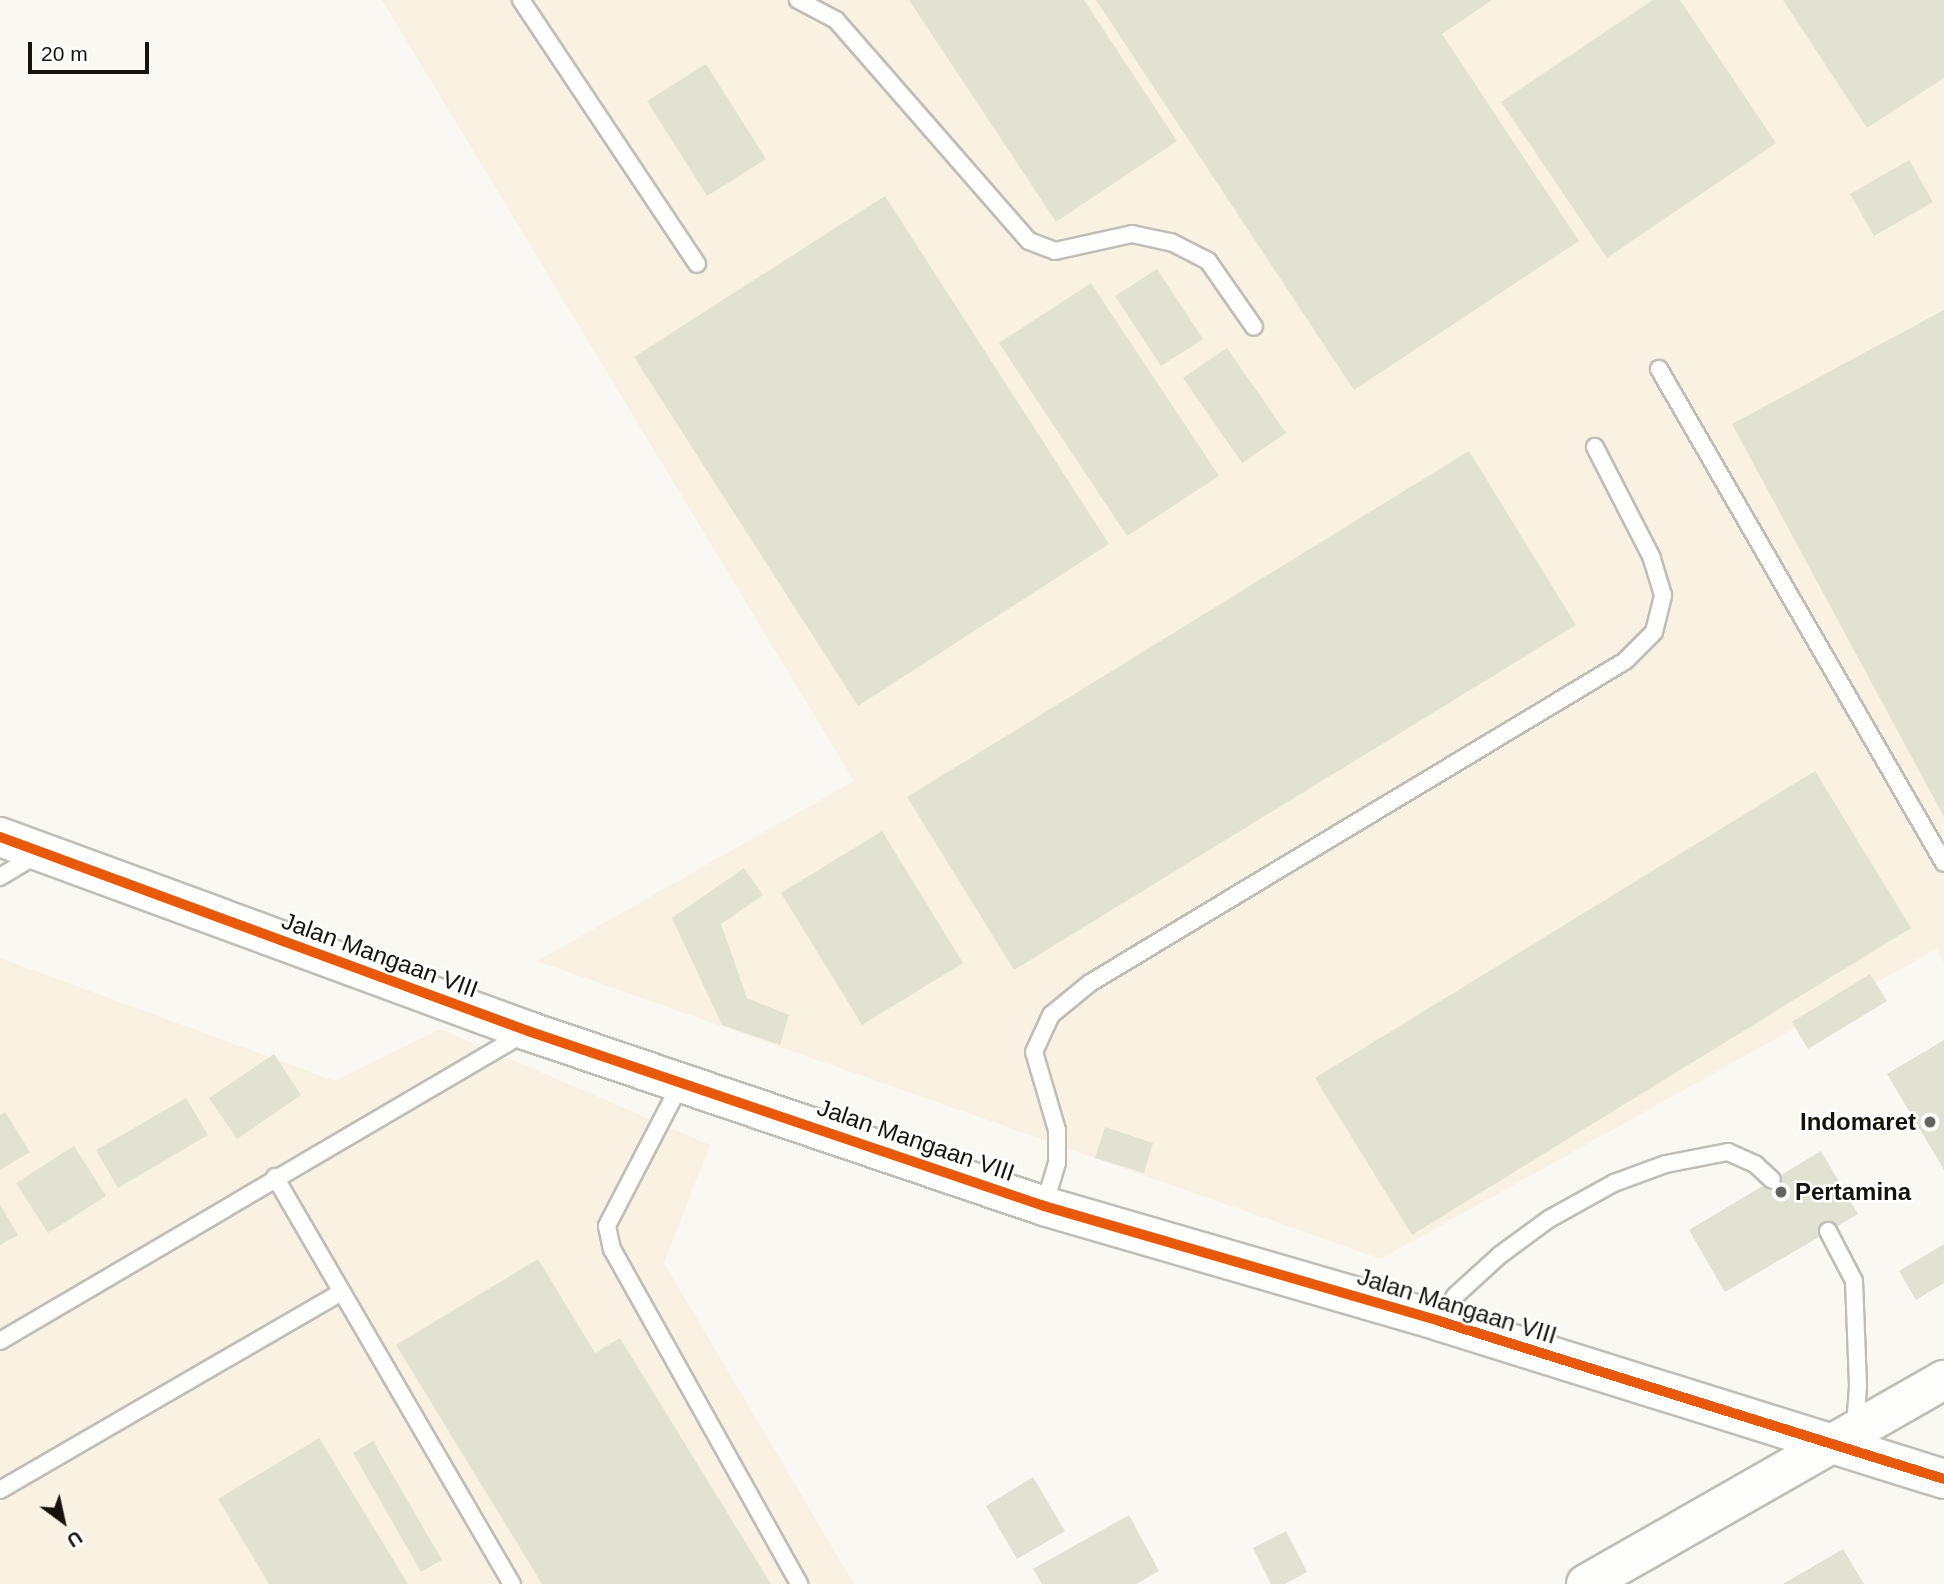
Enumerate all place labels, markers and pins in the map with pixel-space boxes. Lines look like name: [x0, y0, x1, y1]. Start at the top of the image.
place label: Indomaret: [1800, 1108, 1916, 1136]
marker: Indomaret: [1922, 1114, 1938, 1130]
place label: Pertamina: [1795, 1178, 1911, 1206]
marker: Pertamina: [1773, 1184, 1789, 1200]

